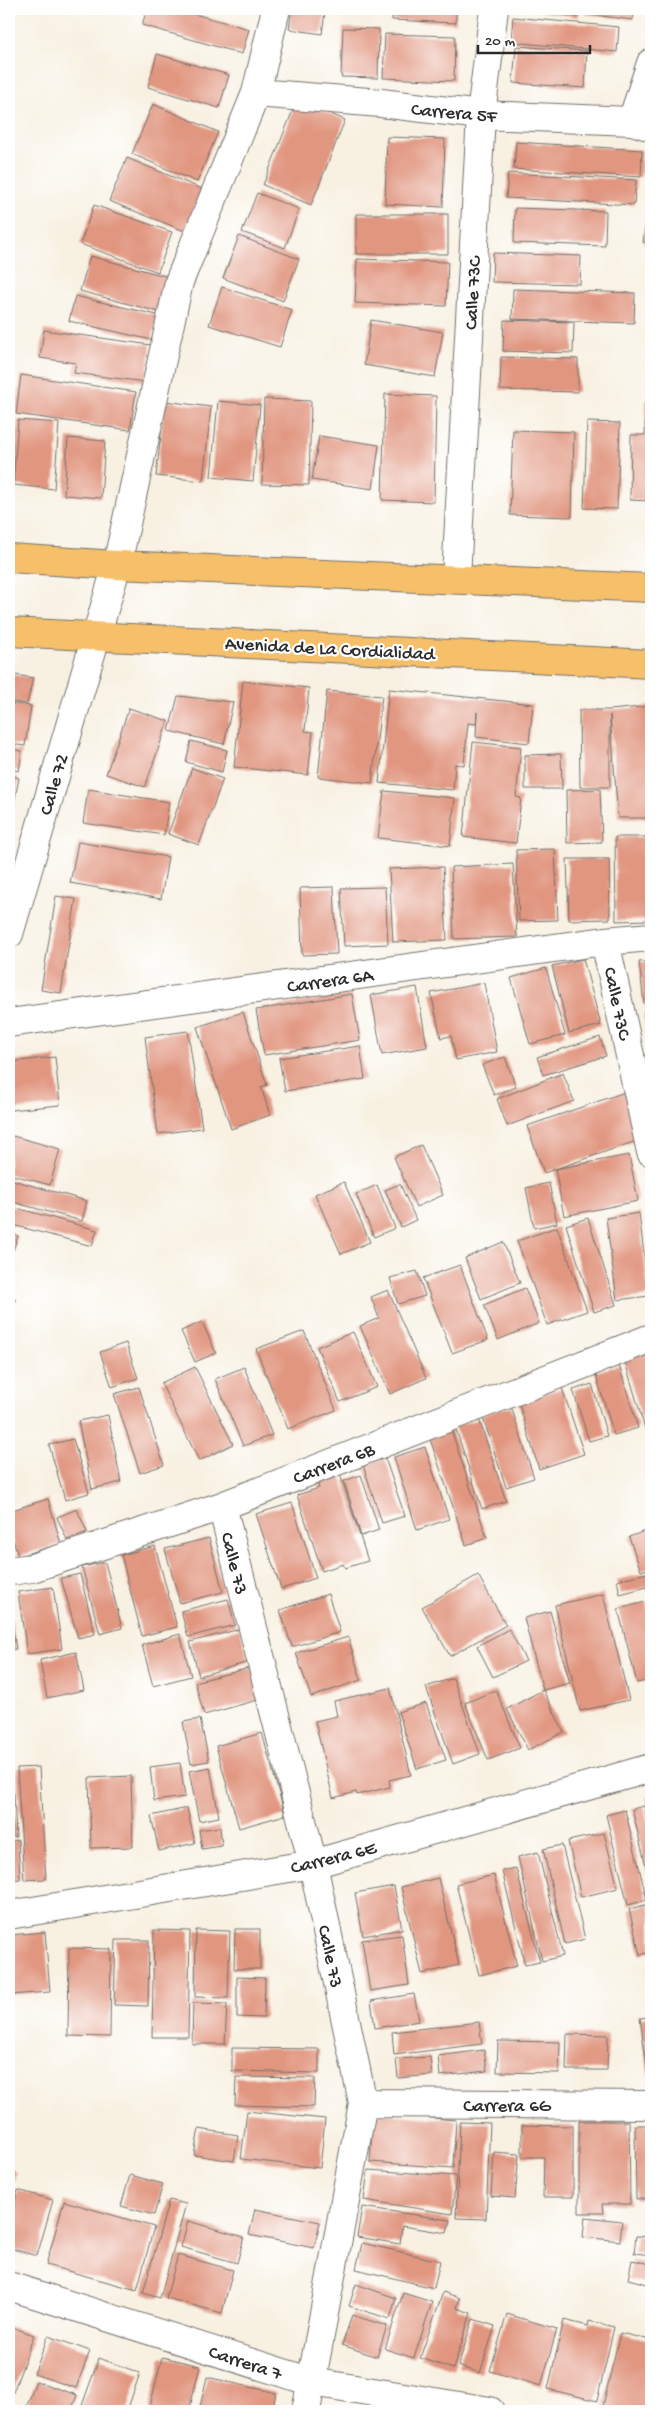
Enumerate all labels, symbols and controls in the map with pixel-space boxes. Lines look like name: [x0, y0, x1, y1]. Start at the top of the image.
scale bar: [478, 22, 590, 54]
text: 20 m: [485, 33, 515, 51]
street label: Carrera 5F: [410, 99, 499, 130]
street label: Calle 73C: [461, 254, 488, 331]
street label: Avenida de La Cordialidad: [224, 634, 437, 668]
street label: Calle 72: [36, 752, 75, 818]
street label: Carrera 6A: [286, 965, 377, 1000]
street label: Calle 73C: [597, 965, 635, 1044]
street label: Carrera 6B: [290, 1439, 379, 1491]
street label: Calle 73: [214, 1530, 251, 1597]
street label: Carrera 6E: [289, 1837, 380, 1881]
street label: Calle 73: [311, 1923, 346, 1990]
street label: Carrera 6G: [463, 2096, 552, 2119]
street label: Carrera 7: [205, 2342, 286, 2387]

